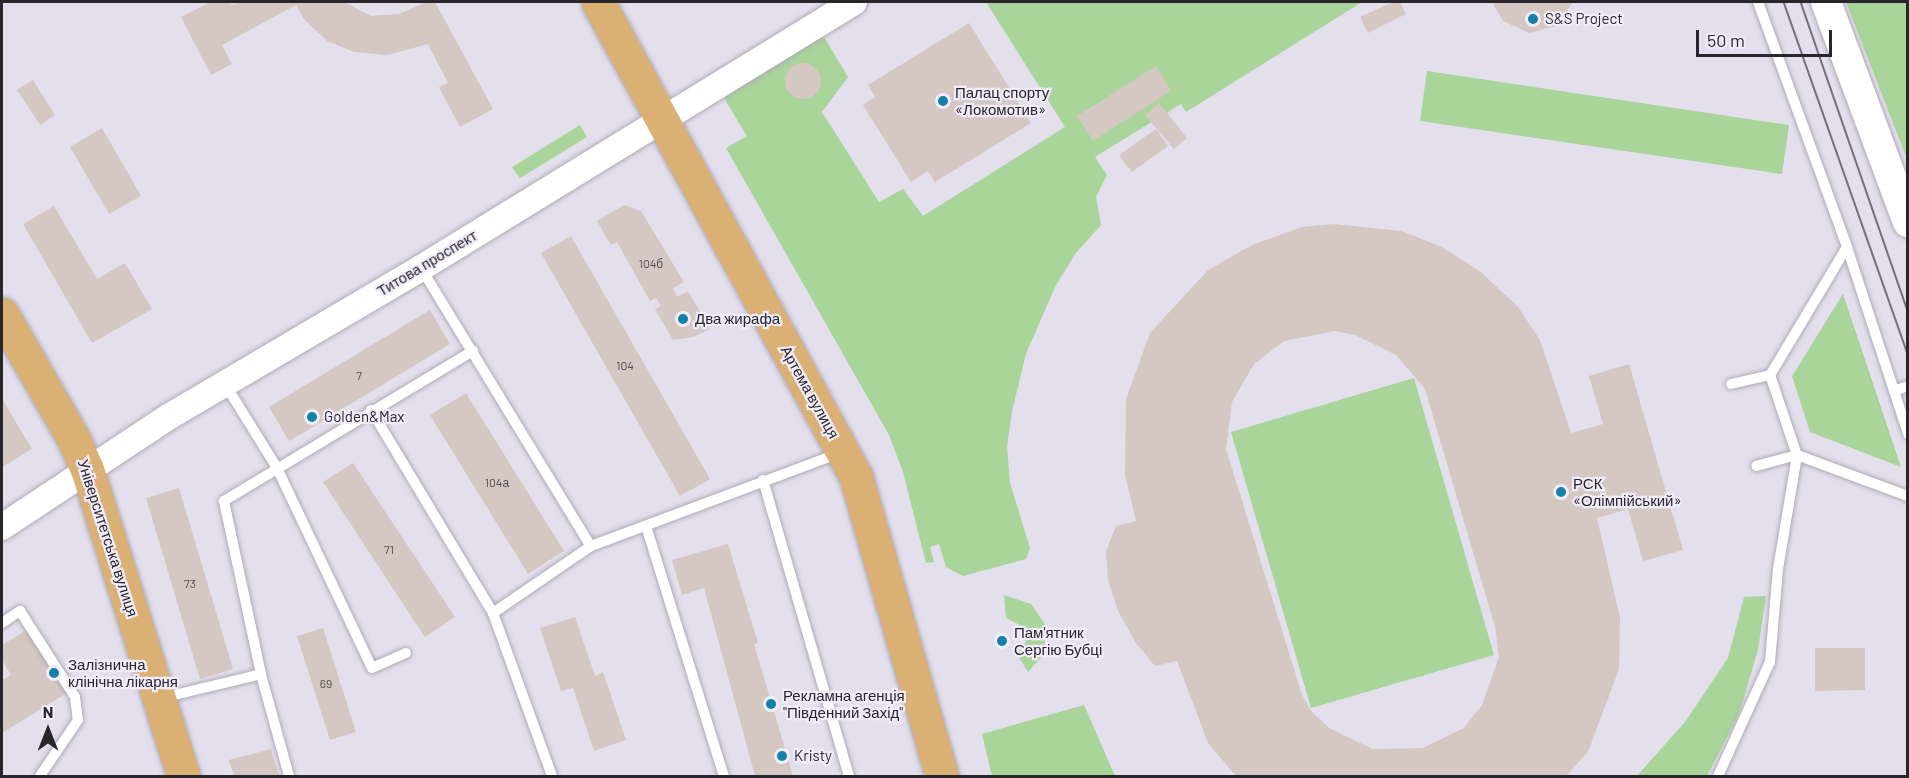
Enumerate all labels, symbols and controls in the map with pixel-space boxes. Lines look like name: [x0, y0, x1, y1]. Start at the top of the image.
place label: S&S Project: [1545, 10, 1623, 28]
marker: S&S Project: [1526, 12, 1540, 26]
scale bar: [1699, 18, 1836, 56]
text: 50 m: [1707, 29, 1745, 51]
place label: Палац спорту «Локомотив»: [955, 83, 1049, 118]
marker: Палац спорту «Локомотив»: [936, 94, 950, 108]
street label: Титова проспект: [374, 226, 480, 300]
house number: 104б: [639, 257, 663, 271]
place label: Два жирафа: [695, 310, 780, 328]
marker: Два жирафа: [676, 312, 690, 326]
street label: Артема вулиця: [777, 342, 843, 442]
house number: 104: [616, 359, 634, 373]
house number: 7: [356, 369, 362, 383]
place label: Golden&Max: [324, 408, 404, 426]
marker: Golden&Max: [305, 410, 319, 424]
street label: Університетська вулиця: [74, 457, 142, 619]
place label: РСК «Олімпійський»: [1573, 474, 1682, 509]
house number: 104а: [485, 476, 509, 490]
marker: РСК «Олімпійський»: [1554, 485, 1568, 499]
house number: 71: [384, 543, 394, 557]
house number: 73: [184, 577, 196, 591]
place label: Пам'ятник Сергію Бубці: [1014, 623, 1102, 658]
marker: Пам'ятник Сергію Бубці: [995, 634, 1009, 648]
place label: Залізнична клінічна лікарня: [68, 655, 178, 690]
marker: Залізнична клінічна лікарня: [45, 664, 63, 682]
house number: 69: [320, 677, 332, 691]
place label: Рекламна агенція "Південний Захід": [783, 686, 905, 721]
marker: Рекламна агенція "Південний Захід": [764, 697, 778, 711]
north arrow: [18, 700, 78, 760]
text: N: [43, 702, 53, 721]
place label: Kristy: [794, 747, 832, 765]
marker: Kristy: [775, 749, 789, 763]

